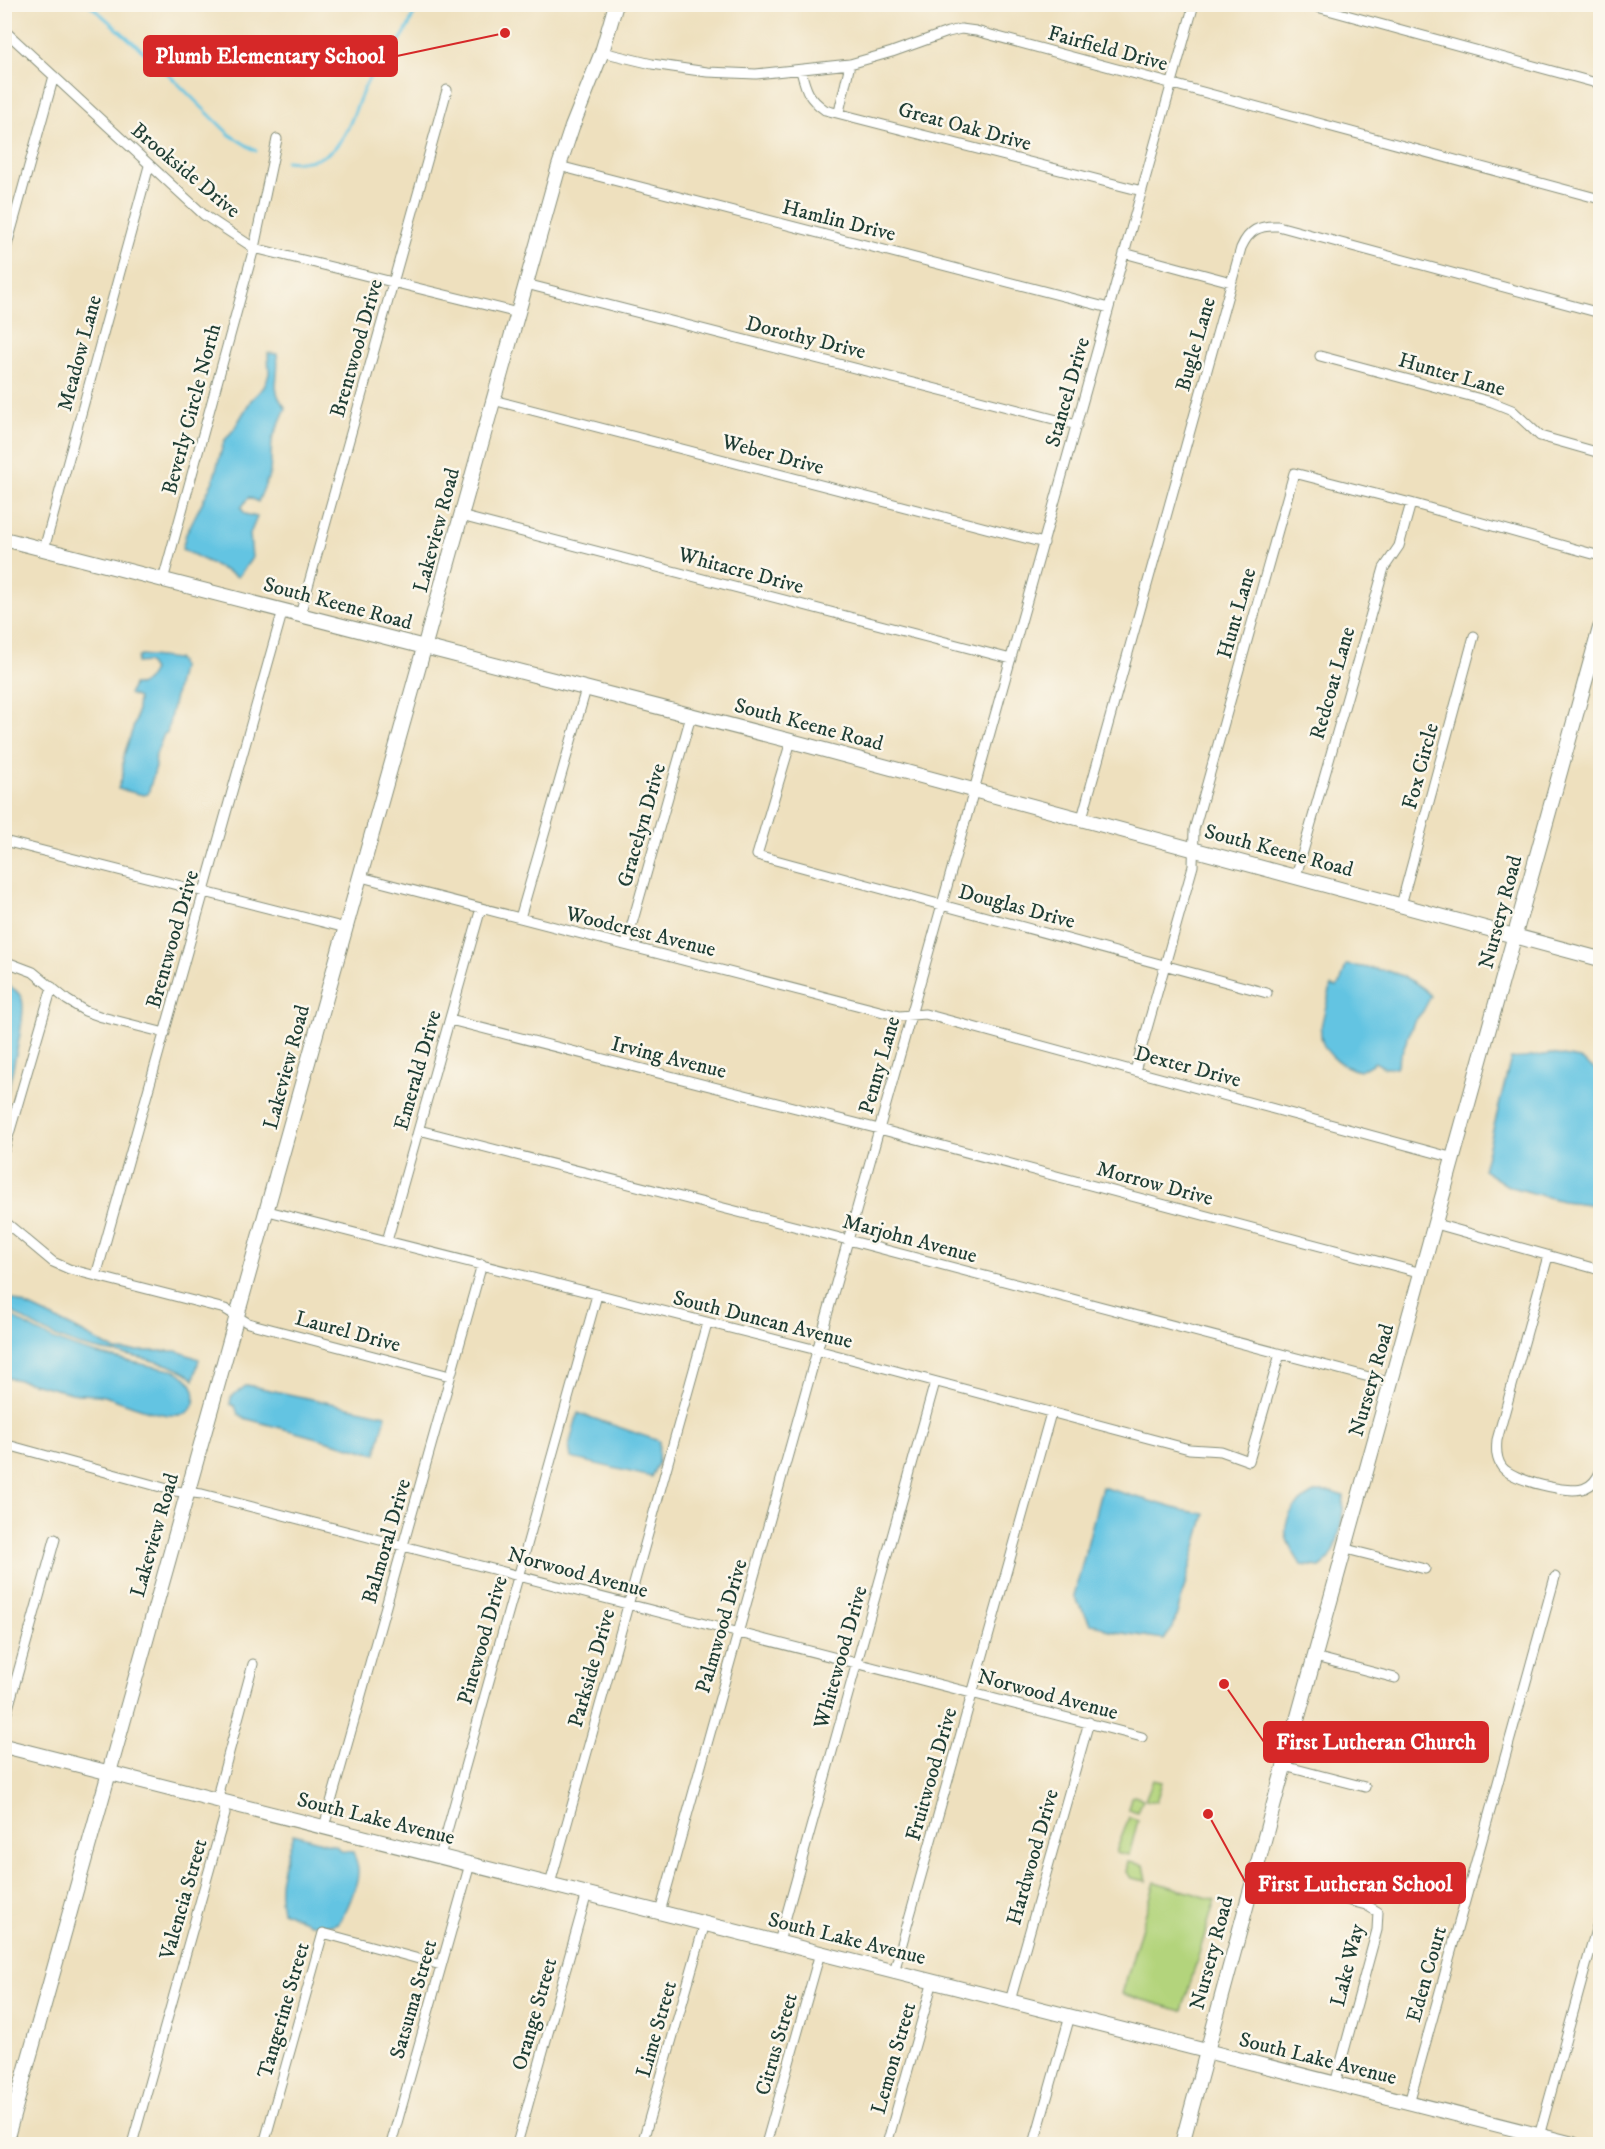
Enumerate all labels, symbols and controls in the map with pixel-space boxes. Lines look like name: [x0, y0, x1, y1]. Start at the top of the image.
street label: Fairfield Drive: [1045, 20, 1171, 78]
callout: Plumb Elementary School: [144, 36, 397, 76]
text: Plumb Elementary School: [155, 43, 385, 70]
street label: Great Oak Drive: [895, 97, 1034, 157]
street label: Brookside Drive: [125, 118, 246, 224]
street label: Hamlin Drive: [779, 194, 899, 248]
street label: Brentwood Drive: [325, 276, 389, 421]
street label: Meadow Lane: [52, 292, 108, 414]
street label: Bugle Lane: [1170, 294, 1222, 394]
street label: Dorothy Drive: [743, 311, 869, 365]
street label: Beverly Circle North: [157, 321, 227, 498]
street label: Stancel Drive: [1040, 334, 1096, 450]
street label: Hunter Lane: [1395, 347, 1508, 403]
street label: Weber Drive: [718, 429, 827, 481]
street label: Lakeview Road: [408, 465, 466, 595]
street label: Whitacre Drive: [674, 542, 807, 600]
street label: Hunt Lane: [1212, 565, 1262, 662]
street label: South Keene Road: [260, 572, 416, 636]
street label: Redcoat Lane: [1304, 624, 1362, 743]
street label: South Keene Road: [731, 693, 887, 757]
street label: Fox Circle: [1397, 720, 1445, 812]
street label: Gracelyn Drive: [612, 760, 672, 890]
street label: South Keene Road: [1201, 819, 1357, 883]
street label: Nursery Road: [1473, 852, 1529, 972]
street label: Brentwood Drive: [141, 867, 205, 1012]
street label: Douglas Drive: [956, 879, 1078, 935]
street label: Woodcrest Avenue: [562, 901, 719, 963]
street label: Lakeview Road: [258, 1002, 316, 1132]
street label: Emerald Drive: [388, 1007, 448, 1133]
street label: Penny Lane: [854, 1013, 906, 1117]
street label: Irving Avenue: [609, 1031, 729, 1085]
street label: Dexter Drive: [1132, 1040, 1244, 1094]
street label: Morrow Drive: [1094, 1156, 1216, 1212]
street label: Marjohn Avenue: [840, 1209, 980, 1269]
street label: South Duncan Avenue: [670, 1285, 856, 1355]
street label: Laurel Drive: [292, 1305, 404, 1359]
street label: Nursery Road: [1343, 1320, 1401, 1440]
street label: Lakeview Road: [125, 1470, 185, 1600]
street label: Balmoral Drive: [357, 1476, 417, 1607]
street label: Norwood Avenue: [505, 1542, 651, 1604]
street label: Palmwood Drive: [690, 1556, 754, 1697]
street label: Pinewood Drive: [452, 1573, 514, 1708]
street label: Whitewood Drive: [808, 1583, 874, 1733]
street label: Parkside Drive: [563, 1606, 621, 1731]
street label: Norwood Avenue: [975, 1664, 1121, 1726]
street label: Fruitwood Drive: [901, 1704, 963, 1844]
callout: First Lutheran Church: [1264, 1722, 1488, 1762]
text: First Lutheran Church: [1276, 1729, 1476, 1756]
street label: Hardwood Drive: [1001, 1786, 1065, 1928]
street label: South Lake Avenue: [294, 1787, 458, 1851]
street label: Valencia Street: [154, 1836, 214, 1964]
callout: First Lutheran School: [1246, 1863, 1465, 1903]
text: First Lutheran School: [1258, 1871, 1453, 1898]
street label: Nursery Road: [1184, 1893, 1240, 2013]
street label: South Lake Avenue: [765, 1907, 929, 1971]
street label: Lake Way: [1325, 1920, 1371, 2009]
street label: Eden Court: [1401, 1923, 1453, 2025]
street label: Satsuma Street: [385, 1936, 443, 2062]
street label: Tangerine Street: [252, 1939, 316, 2081]
street label: Orange Street: [507, 1955, 563, 2073]
street label: Lime Street: [631, 1978, 683, 2081]
street label: Citrus Street: [750, 1990, 804, 2098]
street label: Lemon Street: [866, 1999, 922, 2117]
street label: South Lake Avenue: [1236, 2027, 1400, 2091]

